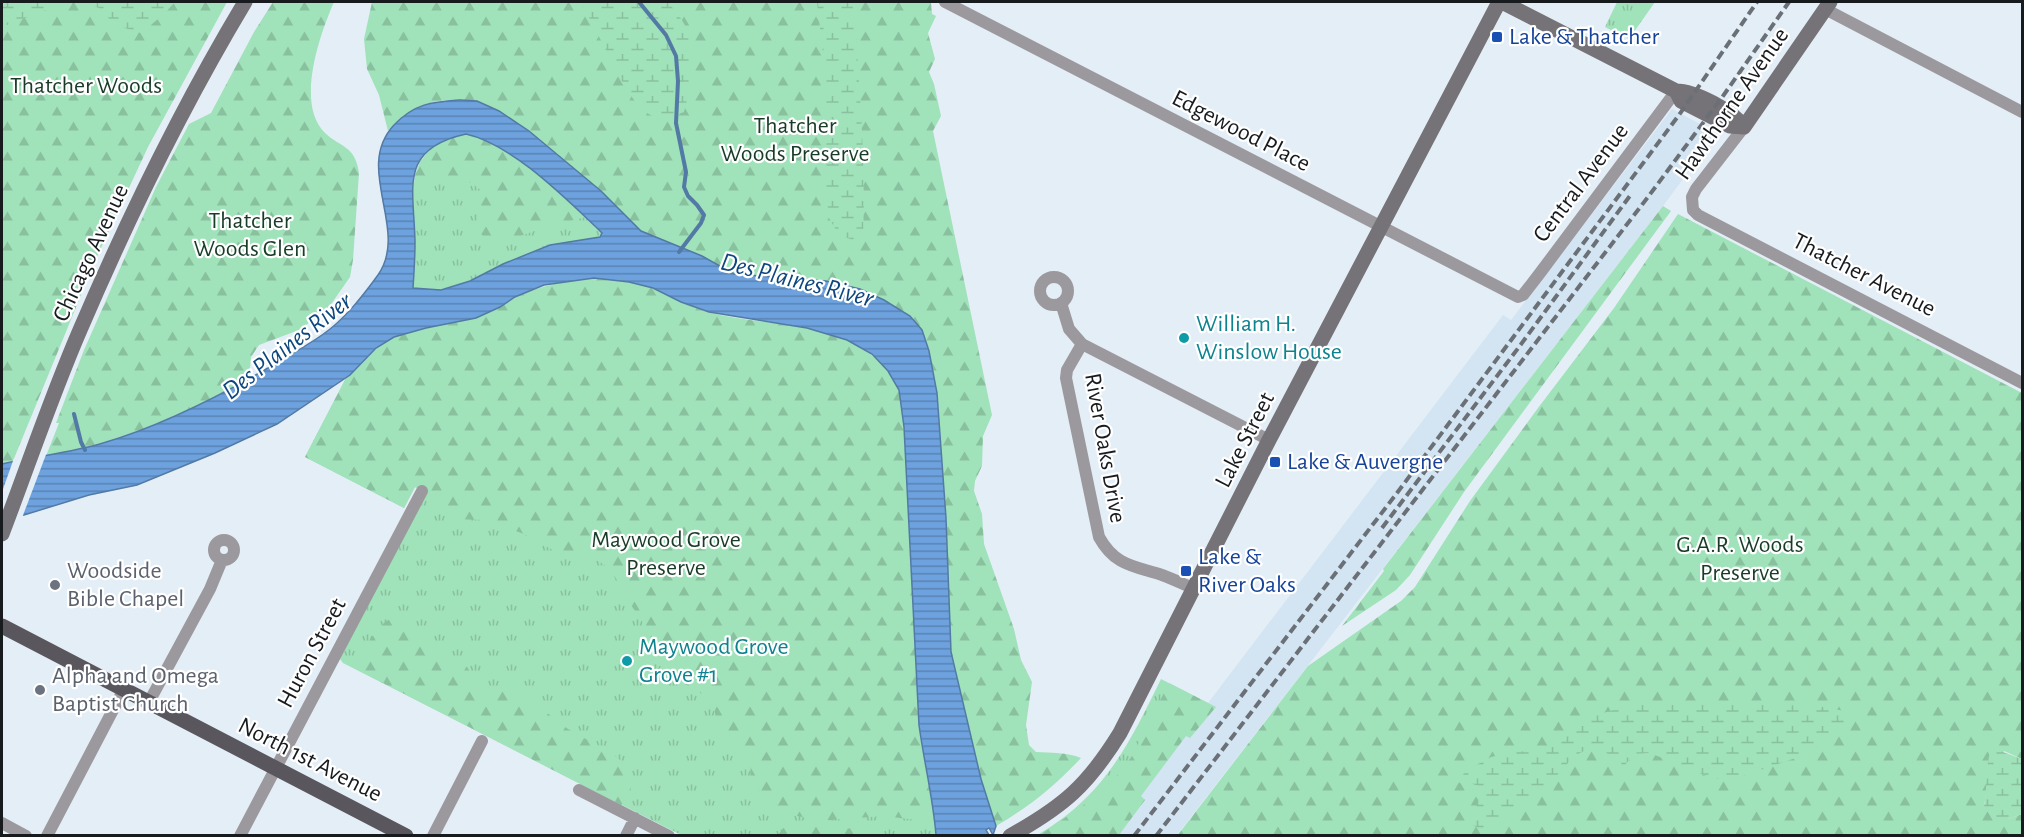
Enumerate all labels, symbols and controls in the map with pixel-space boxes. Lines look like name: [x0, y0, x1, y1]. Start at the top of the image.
street label: Hawthorne Avenue: [1671, 24, 1793, 184]
place label: Lake & Thatcher: [1509, 25, 1659, 49]
marker: Lake & Thatcher: [1490, 30, 1504, 44]
park label: Thatcher Woods: [10, 74, 162, 98]
street label: Edgewood Place: [1168, 86, 1314, 176]
park label: Thatcher Woods Preserve: [720, 114, 870, 166]
street label: Central Avenue: [1529, 119, 1633, 247]
street label: Chicago Avenue: [49, 181, 133, 325]
park label: Thatcher Woods Glen: [194, 209, 306, 261]
street label: Thatcher Avenue: [1789, 229, 1939, 321]
water label: Des Plaines River: [718, 248, 878, 312]
water label: Des Plaines River: [217, 287, 358, 404]
place label: William H. Winslow House: [1196, 312, 1342, 364]
marker: William H. Winslow House: [1177, 331, 1191, 345]
street label: River Oaks Drive: [1080, 371, 1130, 525]
street label: Lake Street: [1211, 388, 1279, 491]
place label: Lake & Auvergne: [1287, 450, 1443, 474]
marker: Lake & Auvergne: [1268, 455, 1282, 469]
park label: Maywood Grove Preserve: [591, 528, 741, 580]
park label: G.A.R. Woods Preserve: [1676, 533, 1804, 585]
place label: Lake & River Oaks: [1198, 545, 1296, 597]
place label: Woodside Bible Chapel: [67, 559, 184, 611]
marker: Lake & River Oaks: [1179, 564, 1193, 578]
marker: Woodside Bible Chapel: [48, 578, 62, 592]
street label: Huron Street: [273, 594, 351, 712]
place label: Maywood Grove Grove #1: [639, 635, 789, 687]
marker: Maywood Grove Grove #1: [620, 654, 634, 668]
place label: Alpha and Omega Baptist Church: [52, 664, 219, 716]
marker: Alpha and Omega Baptist Church: [33, 683, 47, 697]
street label: North 1st Avenue: [234, 713, 386, 807]

